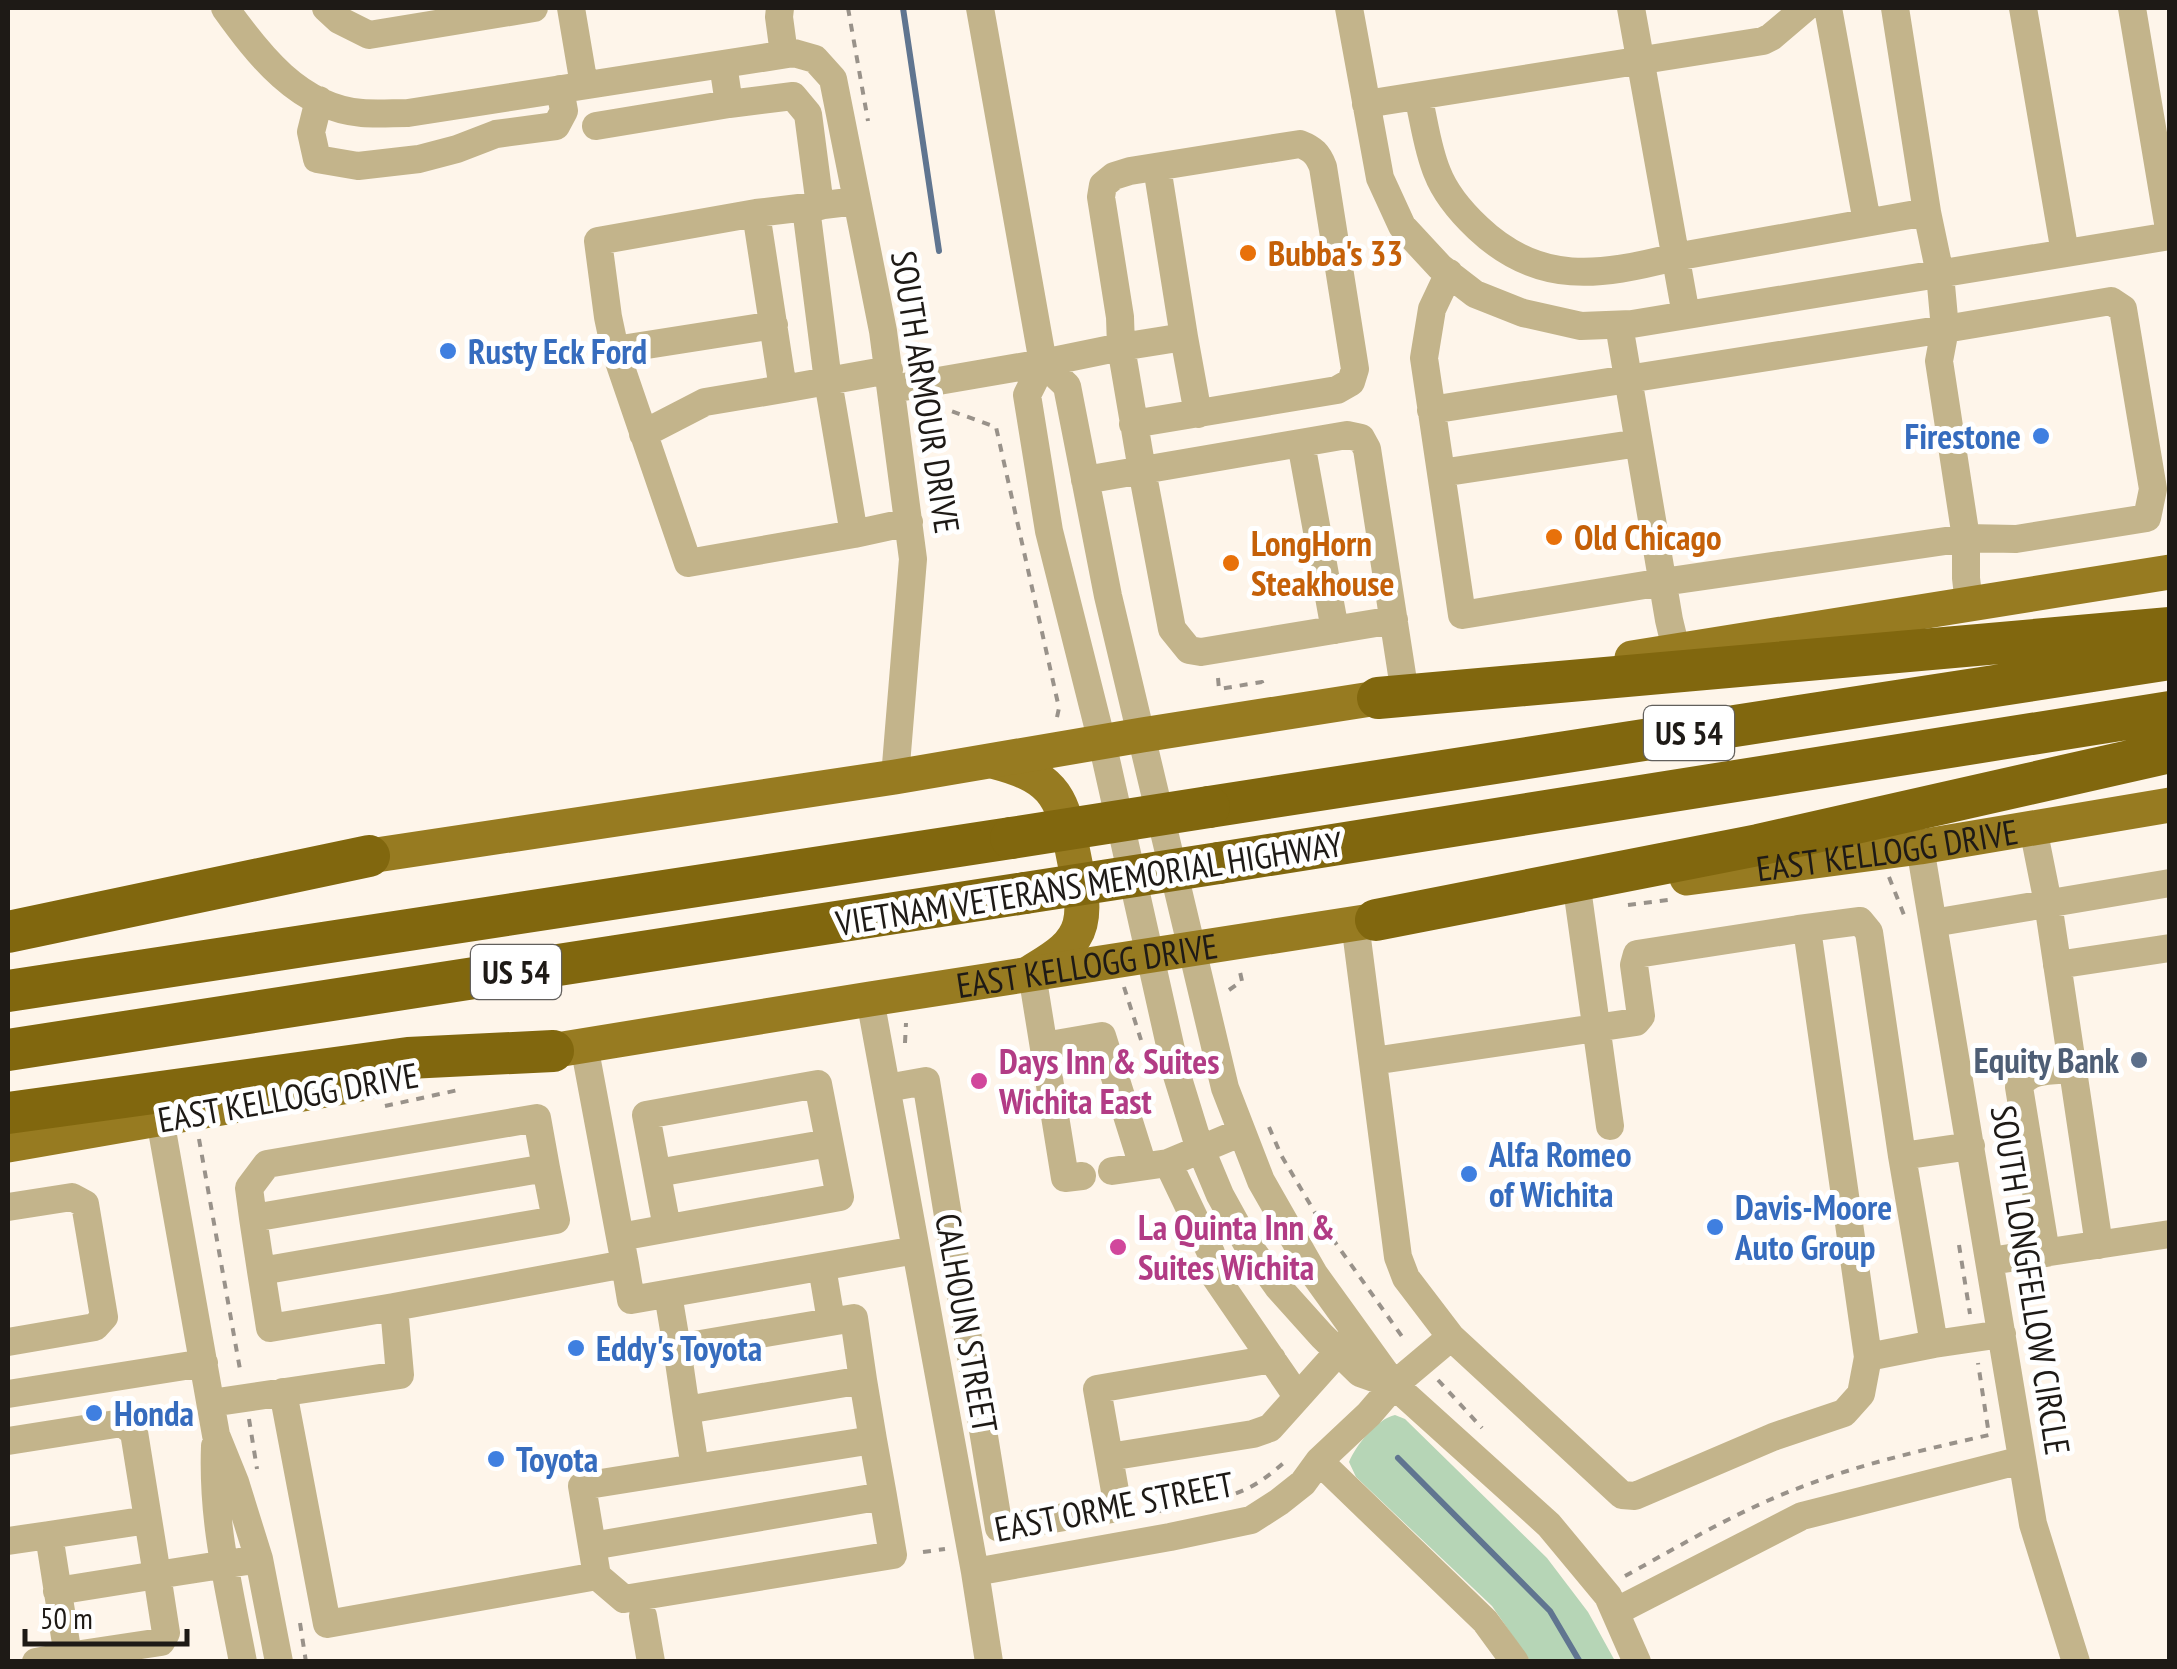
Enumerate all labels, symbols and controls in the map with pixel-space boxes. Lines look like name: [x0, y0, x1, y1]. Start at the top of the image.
place label: Bubba's 33: [1268, 230, 1403, 276]
marker: Bubba's 33: [1237, 242, 1259, 264]
street label: SOUTH ARMOUR DRIVE: [881, 248, 971, 536]
place label: Rusty Eck Ford: [468, 328, 647, 374]
marker: Rusty Eck Ford: [437, 340, 459, 362]
place label: Firestone: [1905, 413, 2021, 459]
marker: Firestone: [2030, 425, 2052, 447]
place label: Old Chicago: [1574, 514, 1722, 560]
place label: LongHorn Steakhouse: [1251, 520, 1395, 606]
marker: Old Chicago: [1543, 526, 1565, 548]
marker: LongHorn Steakhouse: [1220, 552, 1242, 574]
road number: US 54: [1644, 706, 1734, 760]
street label: EAST KELLOGG DRIVE: [1754, 808, 2021, 892]
street label: VIETNAM VETERANS MEMORIAL HIGHWAY: [832, 820, 1346, 946]
street label: EAST KELLOGG DRIVE: [953, 922, 1221, 1008]
road number: US 54: [471, 945, 561, 999]
place label: Equity Bank: [1974, 1037, 2120, 1083]
place label: Days Inn & Suites Wichita East: [998, 1038, 1219, 1124]
marker: Equity Bank: [2128, 1049, 2150, 1071]
street label: EAST KELLOGG DRIVE: [154, 1051, 422, 1143]
marker: Days Inn & Suites Wichita East: [968, 1070, 990, 1092]
street label: SOUTH LONGFELLOW CIRCLE: [1981, 1102, 2081, 1458]
place label: Alfa Romeo of Wichita: [1488, 1131, 1632, 1217]
marker: Alfa Romeo of Wichita: [1458, 1163, 1480, 1185]
place label: Davis-Moore Auto Group: [1734, 1184, 1892, 1270]
place label: La Quinta Inn & Suites Wichita: [1138, 1204, 1335, 1290]
street label: CALHOUN STREET: [925, 1210, 1009, 1437]
marker: Davis-Moore Auto Group: [1704, 1216, 1726, 1238]
marker: La Quinta Inn & Suites Wichita: [1107, 1236, 1129, 1258]
place label: Eddy's Toyota: [596, 1325, 762, 1371]
marker: Eddy's Toyota: [565, 1337, 587, 1359]
place label: Honda: [114, 1390, 194, 1436]
marker: Honda: [83, 1402, 105, 1424]
place label: Toyota: [516, 1436, 598, 1482]
marker: Toyota: [485, 1448, 507, 1470]
street label: EAST ORME STREET: [991, 1460, 1238, 1552]
scale bar: [25, 1584, 188, 1646]
text: 50 m: [40, 1598, 93, 1637]

